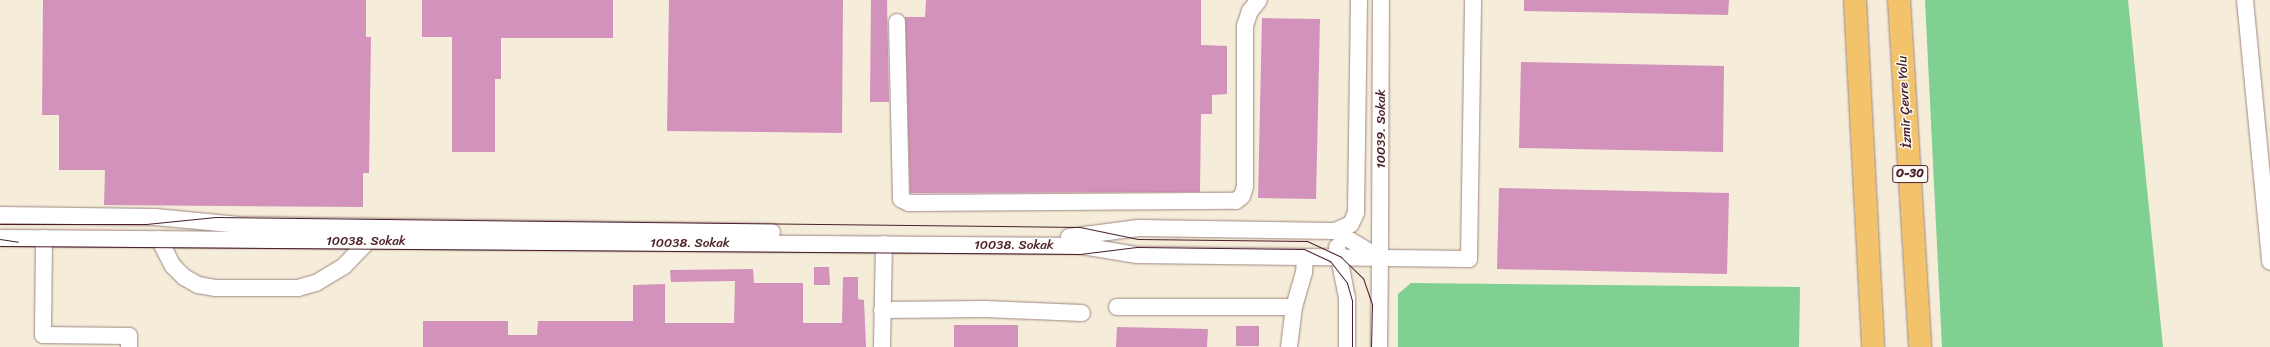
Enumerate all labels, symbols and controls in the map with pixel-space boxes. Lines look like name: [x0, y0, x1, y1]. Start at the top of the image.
street label: İzmir Çevre Yolu: [1895, 55, 1915, 149]
street label: 10039. Sokak: [1373, 89, 1389, 169]
road number: O-30: [1892, 164, 1928, 184]
street label: 10038. Sokak: [326, 233, 406, 249]
street label: 10038. Sokak: [650, 235, 730, 251]
street label: 10038. Sokak: [974, 237, 1054, 253]

